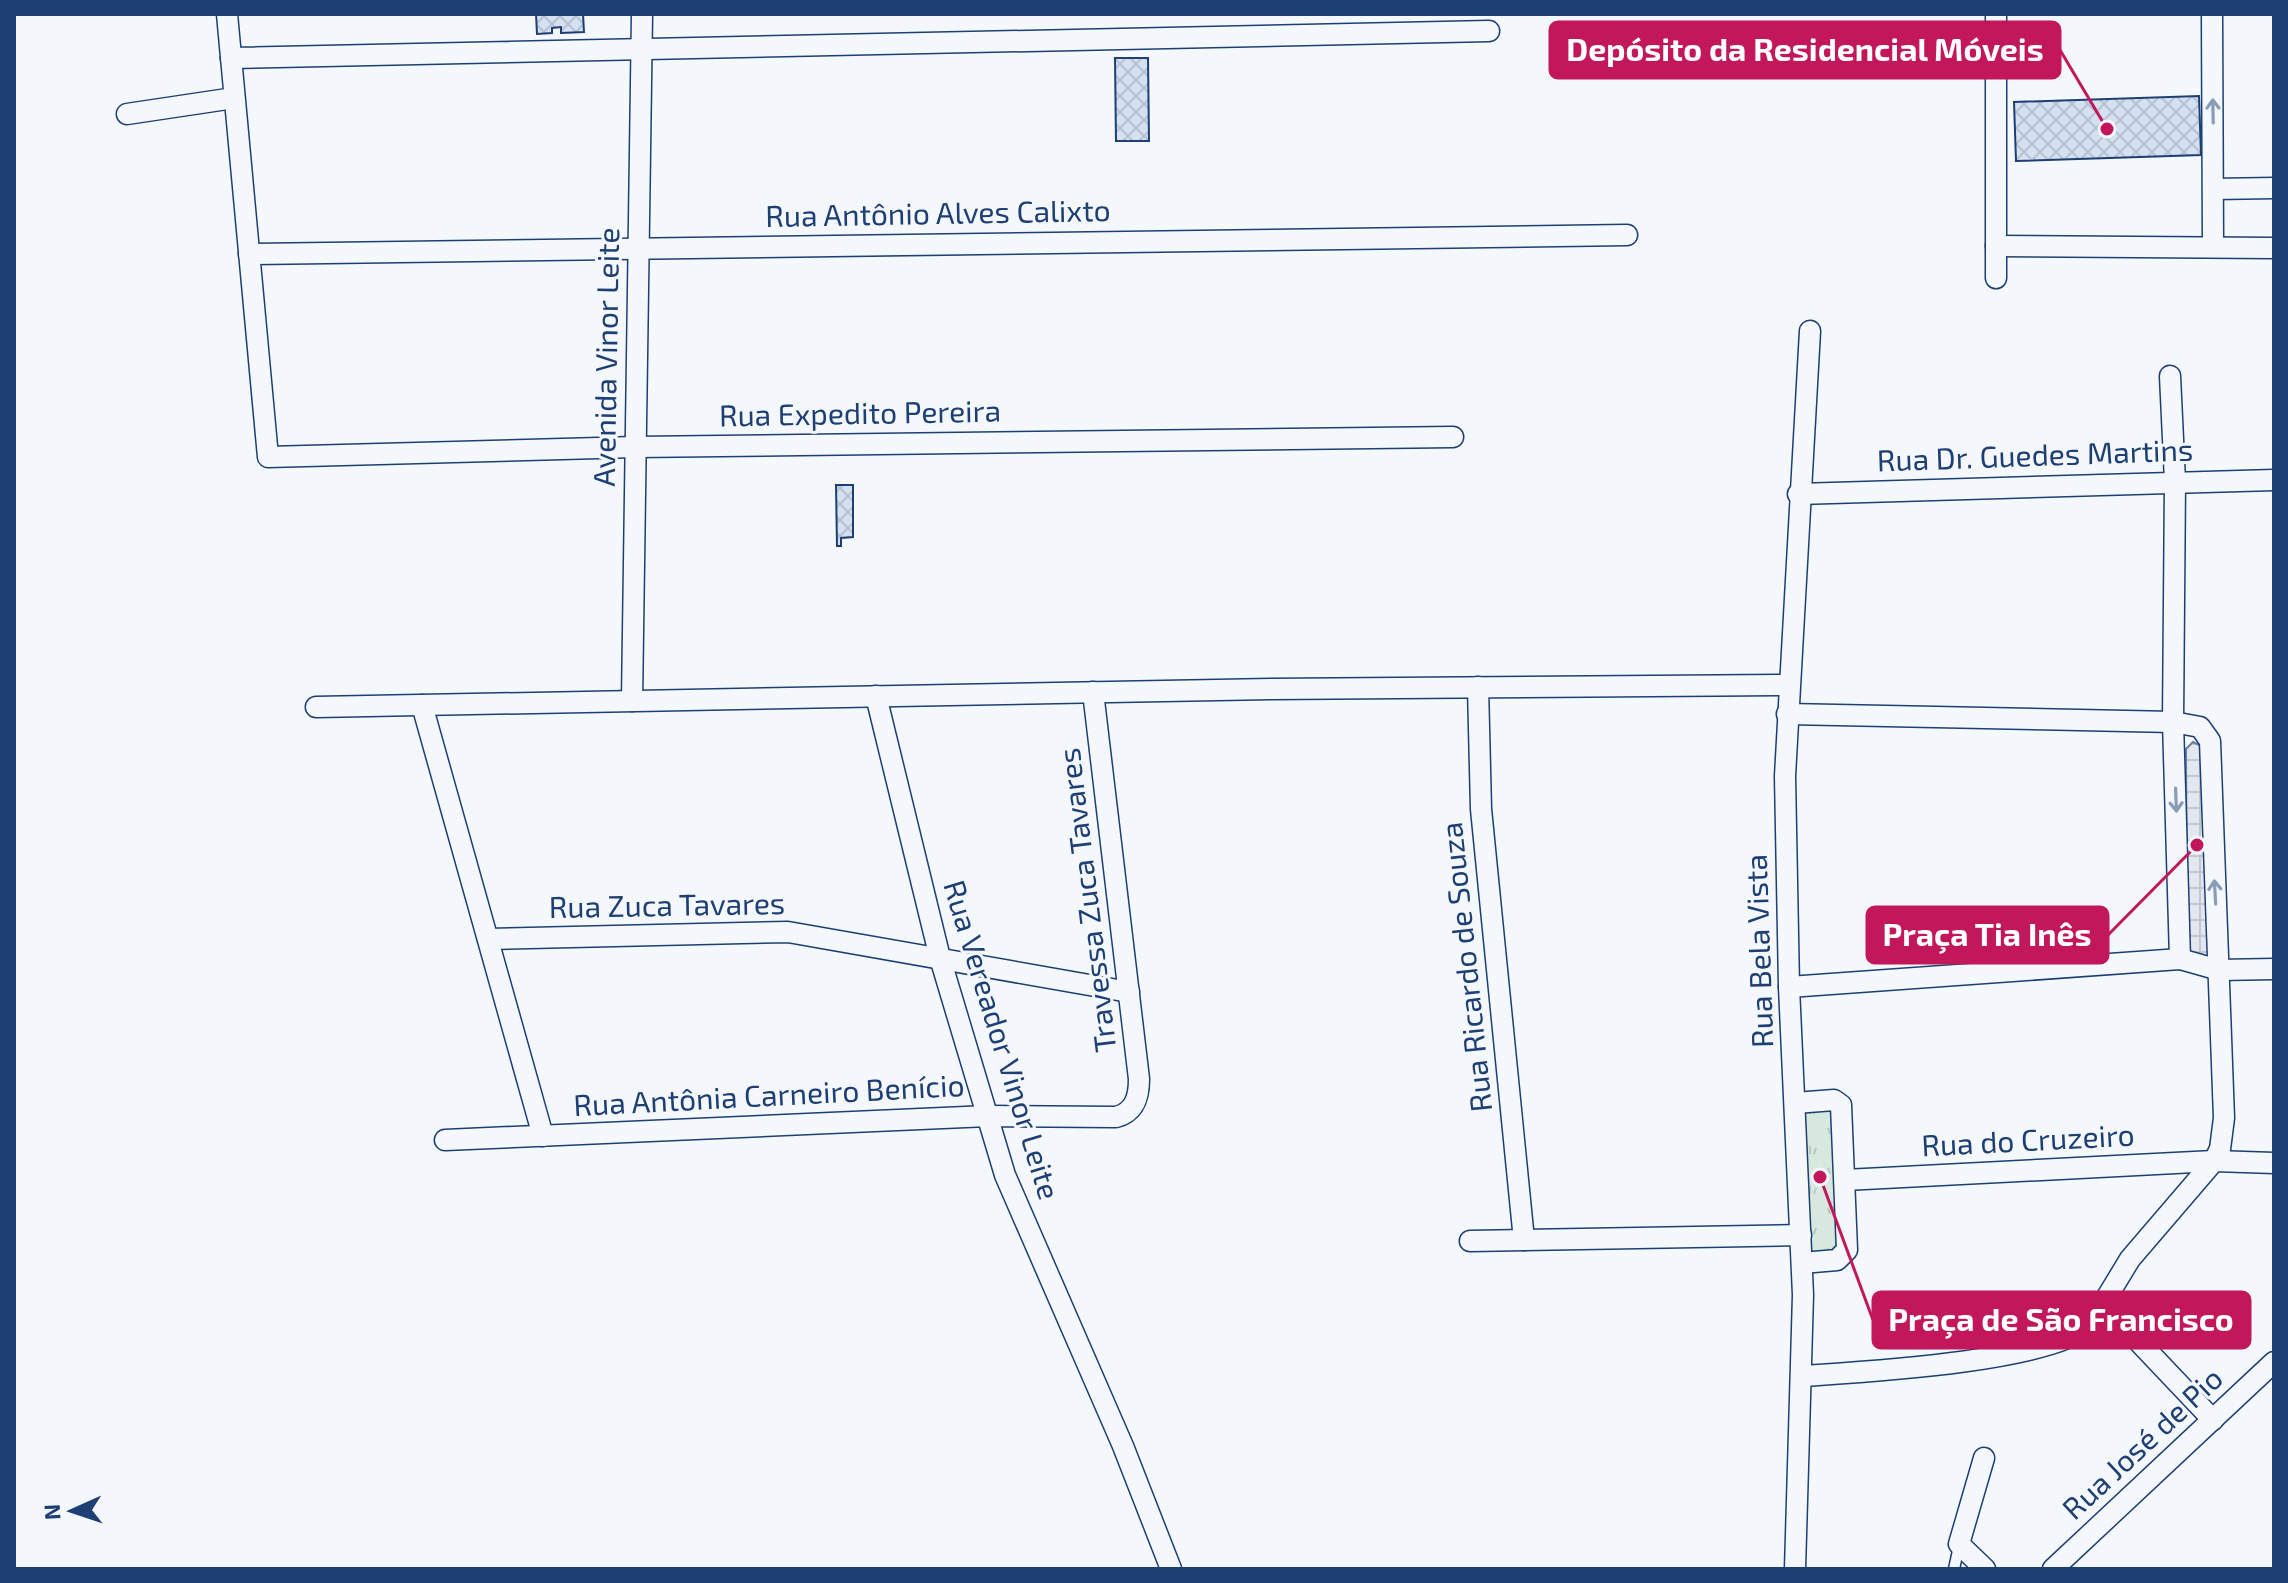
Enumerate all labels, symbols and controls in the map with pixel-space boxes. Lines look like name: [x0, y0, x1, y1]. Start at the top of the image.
callout: Depósito da Residencial Móveis: [1550, 22, 2060, 78]
text: Depósito da Residencial Móveis: [1566, 29, 2044, 67]
one-way arrow: [2205, 98, 2221, 125]
street label: Rua Antônio Alves Calixto: [765, 191, 1111, 233]
street label: Avenida Vinor Leite: [585, 227, 625, 487]
street label: Rua Expedito Pereira: [719, 392, 1001, 432]
street label: Rua Dr. Guedes Martins: [1876, 430, 2194, 478]
street label: Travessa Zuca Tavares: [1049, 746, 1123, 1054]
one-way arrow: [2168, 786, 2183, 813]
street label: Rua Ricardo de Souza: [1432, 820, 1498, 1114]
street label: Rua Bela Vista: [1737, 854, 1779, 1048]
street label: Rua Vereador Vinor Leite: [937, 875, 1069, 1203]
one-way arrow: [2208, 879, 2223, 906]
street label: Rua Zuca Tavares: [549, 884, 785, 924]
callout: Praça Tia Inês: [1867, 907, 2108, 963]
text: Praça Tia Inês: [1882, 914, 2092, 954]
street label: Rua Antônia Carneiro Benício: [573, 1066, 965, 1122]
street label: Rua do Cruzeiro: [1920, 1115, 2135, 1163]
callout: Praça de São Francisco: [1873, 1292, 2250, 1348]
text: Praça de São Francisco: [1888, 1299, 2234, 1339]
street label: Rua José de Pio: [2054, 1359, 2229, 1526]
north arrow: [32, 1471, 112, 1551]
text: N: [38, 1503, 64, 1521]

